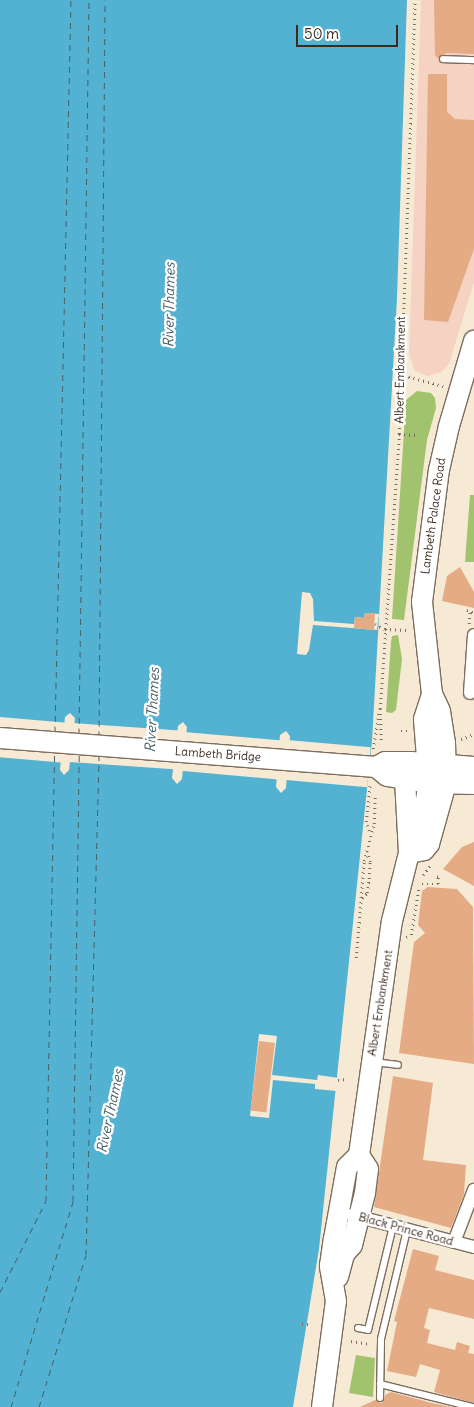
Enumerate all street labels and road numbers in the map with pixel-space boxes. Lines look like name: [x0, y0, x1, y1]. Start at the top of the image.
street label: Albert Embankment: [392, 316, 408, 424]
street label: Lambeth Palace Road: [418, 457, 448, 575]
street label: Lambeth Bridge: [174, 744, 262, 764]
street label: Albert Embankment: [365, 949, 395, 1057]
street label: Black Prince Road: [357, 1209, 455, 1249]

